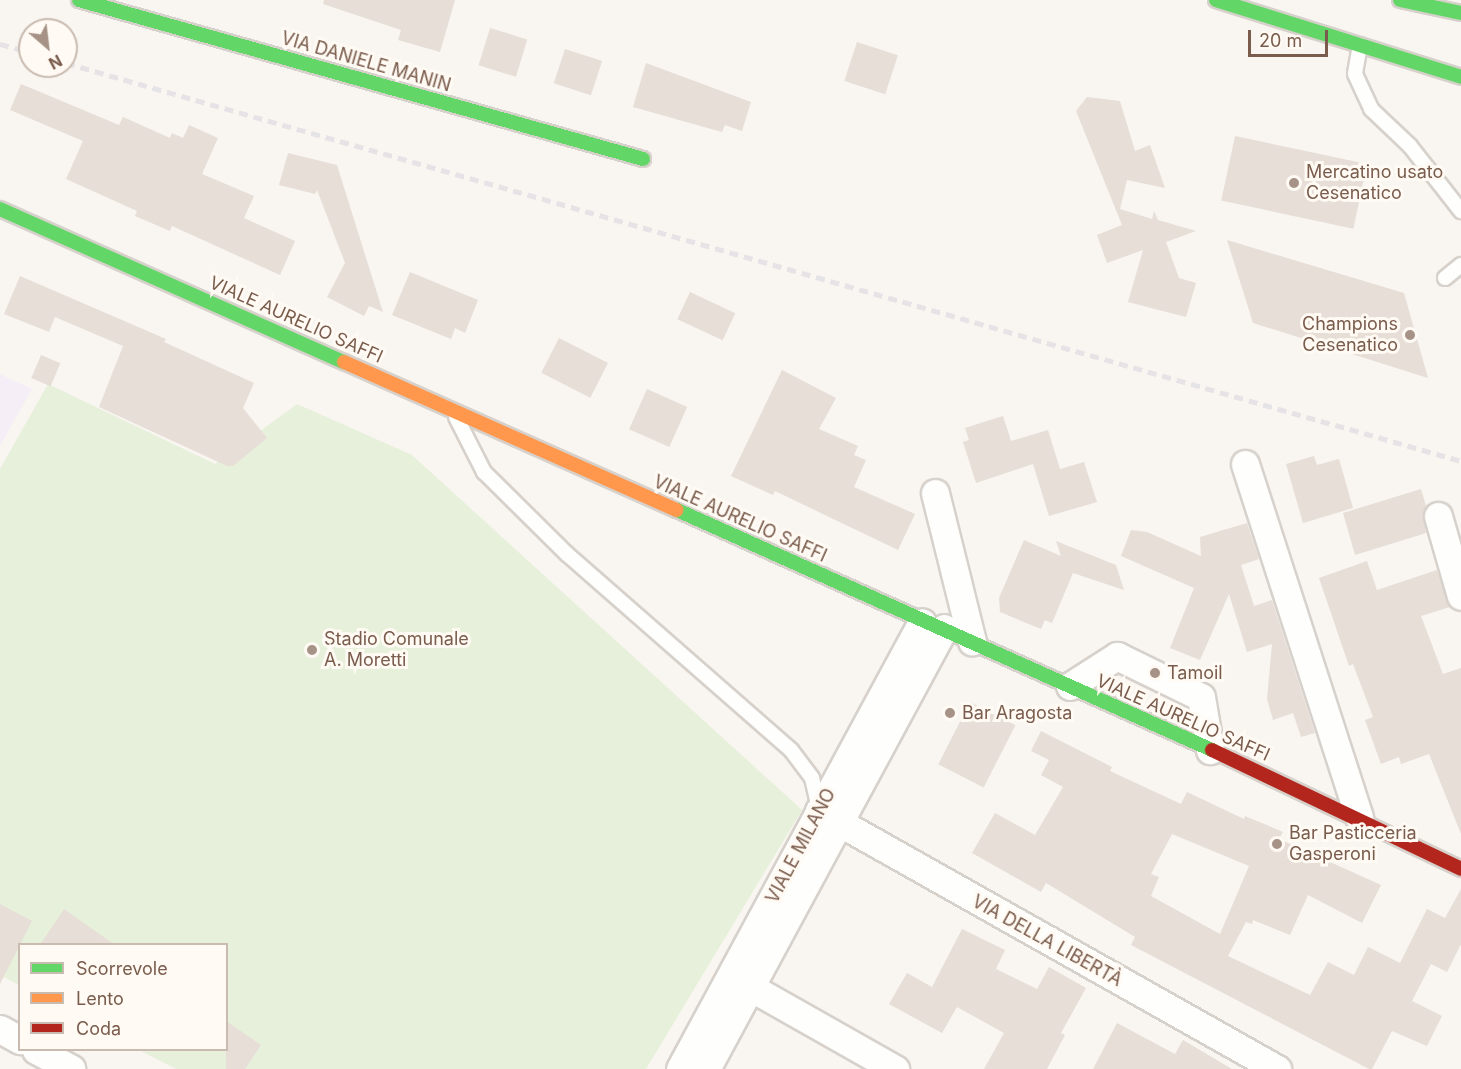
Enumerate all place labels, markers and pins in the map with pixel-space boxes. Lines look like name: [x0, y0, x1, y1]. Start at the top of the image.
place label: Mercatino usato Cesenatico: [1306, 162, 1443, 204]
marker: Mercatino usato Cesenatico: [1287, 176, 1301, 190]
place label: Champions Cesenatico: [1302, 314, 1398, 356]
marker: Champions Cesenatico: [1403, 328, 1417, 342]
place label: Stadio Comunale A. Moretti: [324, 629, 469, 672]
marker: Stadio Comunale A. Moretti: [305, 643, 319, 657]
place label: Tamoil: [1167, 662, 1223, 684]
marker: Tamoil: [1148, 666, 1162, 680]
place label: Bar Aragosta: [962, 702, 1072, 724]
marker: Bar Aragosta: [943, 706, 957, 720]
place label: Bar Pasticceria Gasperoni: [1289, 823, 1417, 866]
marker: Bar Pasticceria Gasperoni: [1270, 837, 1284, 851]

